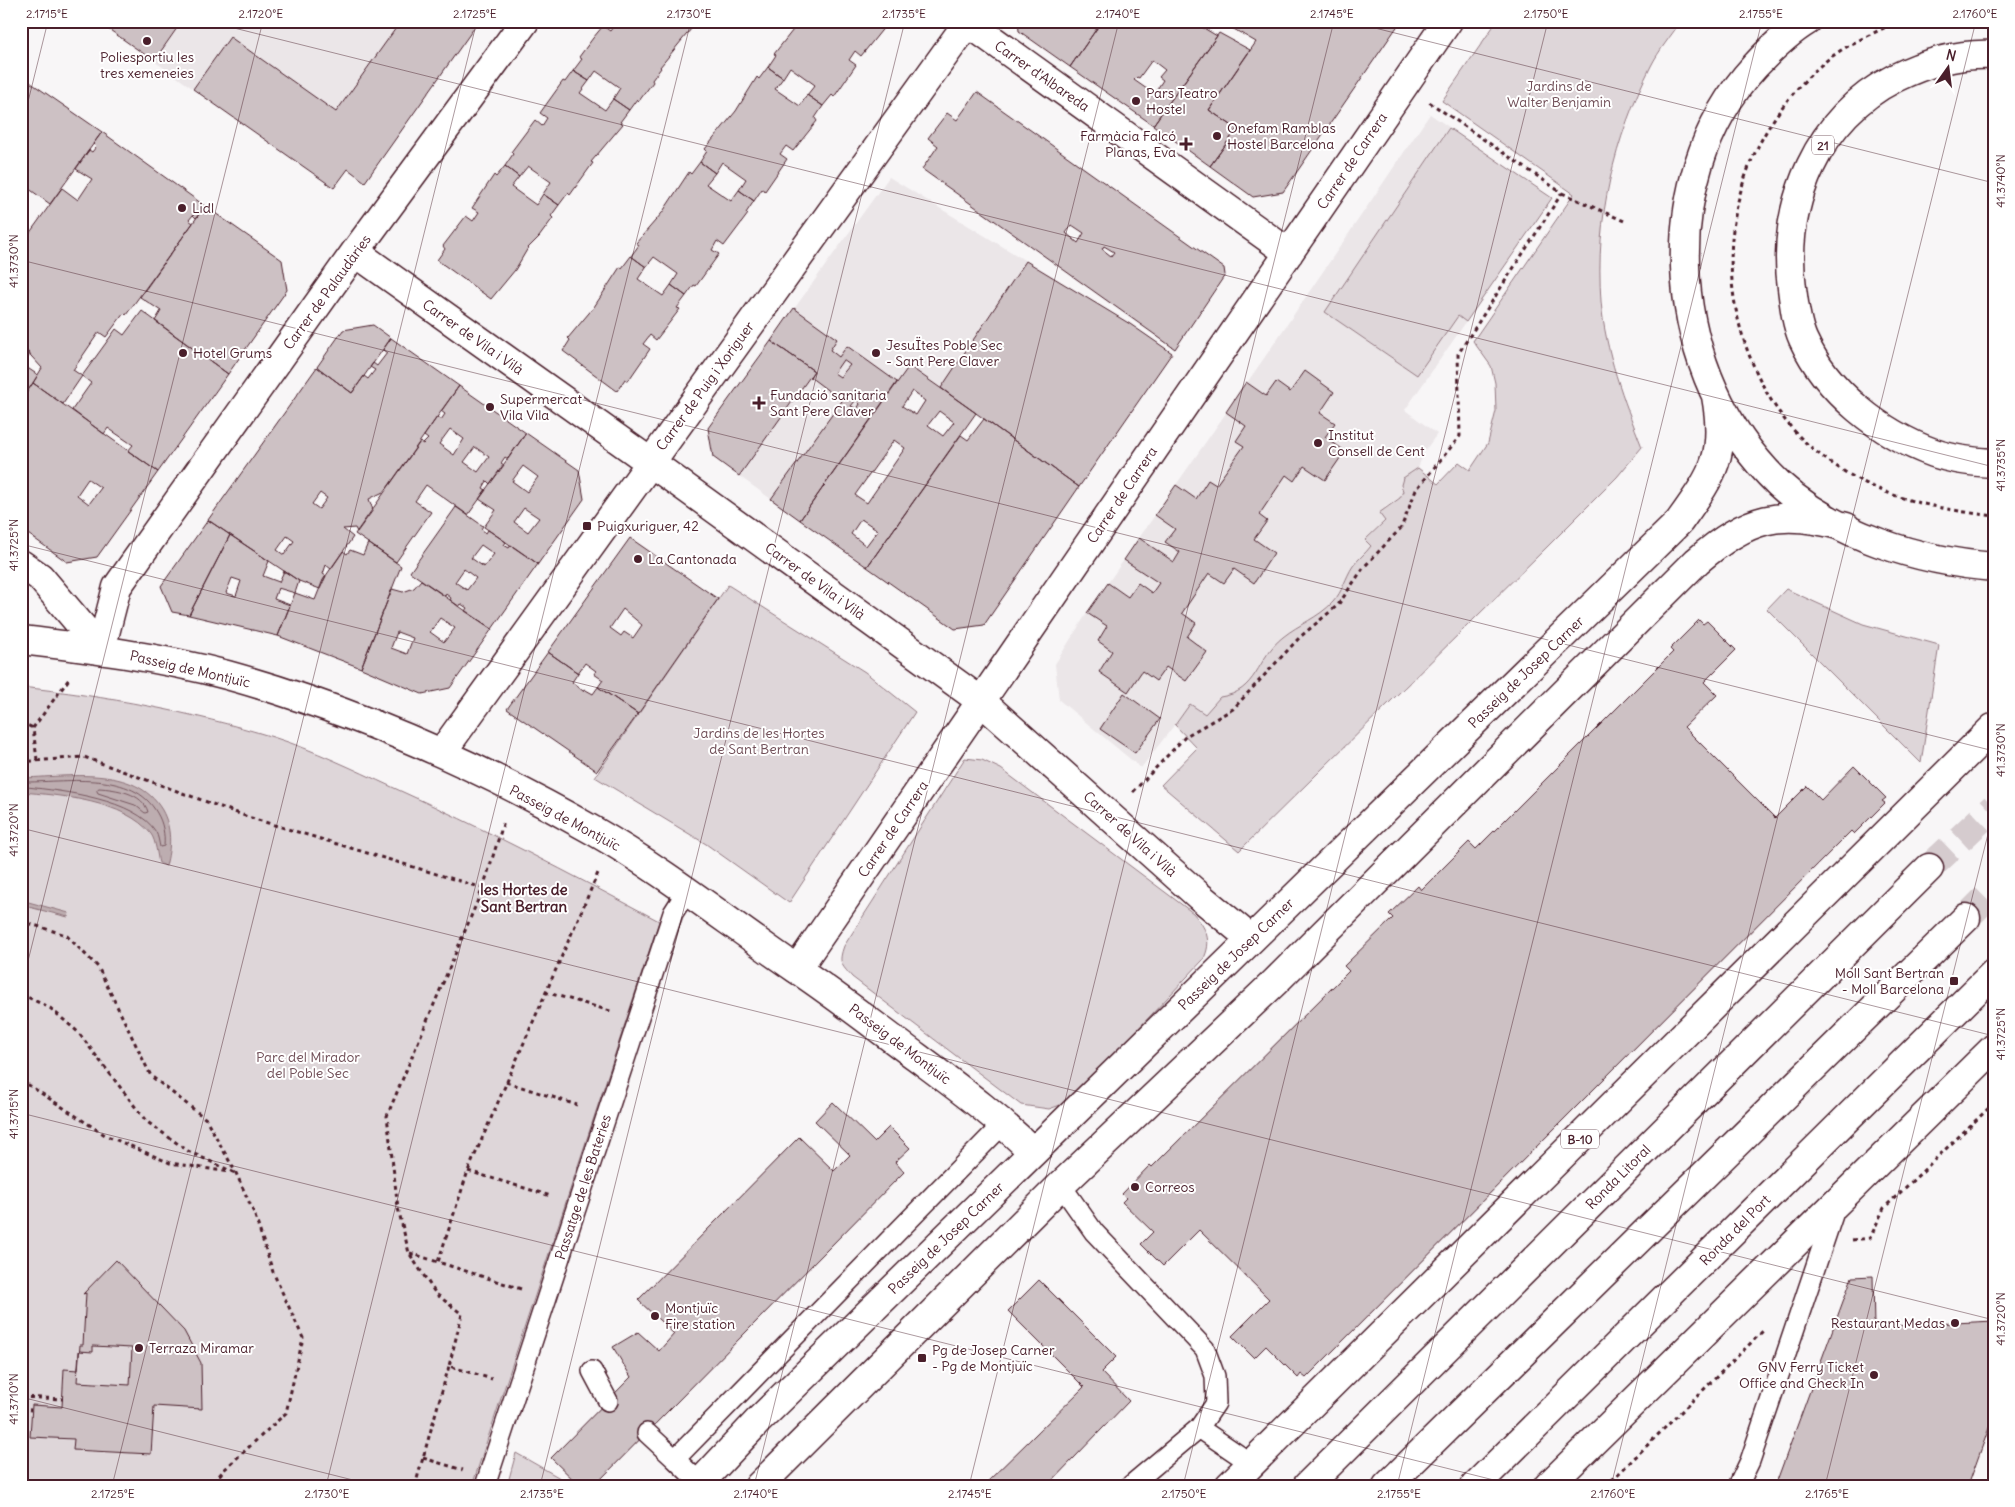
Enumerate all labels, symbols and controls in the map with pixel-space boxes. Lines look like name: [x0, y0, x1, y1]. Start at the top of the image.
text: 2.1715°E: [26, 6, 68, 21]
text: 2.1720°E: [239, 6, 283, 21]
text: 2.1725°E: [453, 6, 497, 21]
text: 2.1730°E: [666, 6, 712, 21]
text: 2.1735°E: [882, 6, 926, 21]
text: 2.1740°E: [1096, 6, 1140, 21]
text: 2.1745°E: [1310, 6, 1354, 21]
text: 2.1750°E: [1523, 6, 1569, 21]
text: 2.1755°E: [1739, 6, 1783, 21]
text: 2.1760°E: [1953, 6, 1997, 21]
marker: Poliesportiu les tres xemeneies: [141, 35, 153, 47]
street label: Carrer d'Albareda: [991, 37, 1093, 115]
north arrow: [1922, 42, 1972, 92]
text: N: [1944, 45, 1958, 65]
place label: Poliesportiu les tres xemeneies: [100, 48, 194, 82]
park label: Jardins de Walter Benjamin: [1507, 77, 1611, 111]
place label: Pars Teatro Hostel: [1146, 84, 1218, 118]
marker: Pars Teatro Hostel: [1130, 95, 1142, 107]
street label: Carrer de Carrera: [1313, 109, 1391, 213]
place label: Onefam Ramblas Hostel Barcelona: [1227, 119, 1336, 153]
place label: Farmàcia Falcó Planas, Eva: [1080, 127, 1176, 161]
marker: Onefam Ramblas Hostel Barcelona: [1211, 130, 1223, 142]
road number: 21: [1812, 136, 1834, 154]
marker: Farmàcia Falcó Planas, Eva: [1180, 138, 1192, 150]
text: 41.3740°N: [1993, 154, 2008, 208]
place label: Lidl: [192, 199, 214, 217]
marker: Lidl: [176, 202, 188, 214]
street label: Carrer de Palaudàries: [279, 231, 375, 353]
text: 41.3730°N: [6, 234, 21, 288]
street label: Carrer de Vila i Vilà: [419, 295, 527, 379]
street label: Carrer de Puig i Xoriguer: [652, 318, 758, 454]
place label: JesuÏtes Poble Sec - Sant Pere Claver: [886, 336, 1003, 370]
place label: Hotel Grums: [193, 344, 272, 362]
marker: Hotel Grums: [177, 347, 189, 359]
marker: JesuÏtes Poble Sec - Sant Pere Claver: [870, 347, 882, 359]
place label: Fundació sanitaria Sant Pere Claver: [770, 386, 886, 420]
place label: Supermercat Vila Vila: [500, 390, 583, 424]
marker: Fundació sanitaria Sant Pere Claver: [752, 396, 766, 410]
marker: Supermercat Vila Vila: [484, 401, 496, 413]
place label: Institut Consell de Cent: [1328, 426, 1425, 460]
marker: Institut Consell de Cent: [1312, 437, 1324, 449]
text: 41.3735°N: [1993, 439, 2008, 491]
street label: Carrer de Carrera: [1083, 443, 1161, 547]
place label: Puigxuriguer, 42: [597, 517, 699, 535]
text: 41.3725°N: [6, 519, 21, 571]
marker: Puigxuriguer, 42: [581, 520, 593, 532]
street label: Carrer de Vila i Vilà: [761, 539, 869, 623]
place label: La Cantonada: [648, 550, 737, 568]
marker: La Cantonada: [632, 553, 644, 565]
street label: Passeig de Josep Carner: [1464, 612, 1588, 732]
street label: Passeig de Montjuïc: [128, 646, 252, 692]
text: 41.3730°N: [1993, 723, 2008, 777]
park label: Jardins de les Hortes de Sant Bertran: [693, 724, 825, 758]
street label: Carrer de Carrera: [854, 777, 932, 881]
street label: Passeig de Montjuïc: [506, 781, 624, 855]
street label: Carrer de Vila i Vilà: [1080, 787, 1180, 881]
text: 41.3720°N: [6, 803, 21, 857]
district label: les Hortes de Sant Bertran: [480, 880, 568, 916]
street label: Passeig de Josep Carner: [1174, 894, 1298, 1014]
place label: Moll Sant Bertran - Moll Barcelona: [1835, 964, 1944, 998]
marker: Moll Sant Bertran - Moll Barcelona: [1948, 975, 1960, 987]
street label: Passeig de Montjuïc: [845, 1000, 955, 1088]
text: 41.3725°N: [1993, 1008, 2008, 1060]
park label: Parc del Mirador del Poble Sec: [256, 1048, 360, 1082]
text: 41.3715°N: [6, 1089, 21, 1139]
street label: Passatge de les Bateries: [551, 1112, 615, 1262]
road number: B-10: [1561, 1130, 1599, 1148]
street label: Ronda Litoral: [1582, 1141, 1654, 1213]
street label: Passeig de Josep Carner: [884, 1178, 1008, 1298]
place label: Correos: [1145, 1178, 1195, 1196]
marker: Correos: [1129, 1181, 1141, 1193]
street label: Ronda del Port: [1696, 1191, 1774, 1269]
text: 41.3720°N: [1993, 1292, 2008, 1346]
place label: Montjuïc Fire station: [665, 1299, 735, 1333]
marker: Montjuïc Fire station: [649, 1310, 661, 1322]
place label: Restaurant Medas: [1831, 1314, 1945, 1332]
marker: Restaurant Medas: [1949, 1317, 1961, 1329]
place label: Terraza Miramar: [149, 1339, 254, 1357]
place label: Pg de Josep Carner - Pg de Montjuïc: [932, 1341, 1055, 1375]
marker: Terraza Miramar: [133, 1342, 145, 1354]
marker: Pg de Josep Carner - Pg de Montjuïc: [916, 1352, 928, 1364]
place label: GNV Ferry Ticket Office and Check In: [1739, 1358, 1864, 1392]
marker: GNV Ferry Ticket Office and Check In: [1868, 1369, 1880, 1381]
text: 41.3710°N: [6, 1373, 21, 1425]
text: 2.1725°E: [91, 1486, 135, 1501]
text: 2.1730°E: [304, 1486, 350, 1501]
text: 2.1735°E: [520, 1486, 564, 1501]
text: 2.1740°E: [734, 1486, 778, 1501]
text: 2.1745°E: [948, 1486, 992, 1501]
text: 2.1750°E: [1161, 1486, 1207, 1501]
text: 2.1755°E: [1377, 1486, 1421, 1501]
text: 2.1760°E: [1591, 1486, 1635, 1501]
text: 2.1765°E: [1805, 1486, 1849, 1501]

